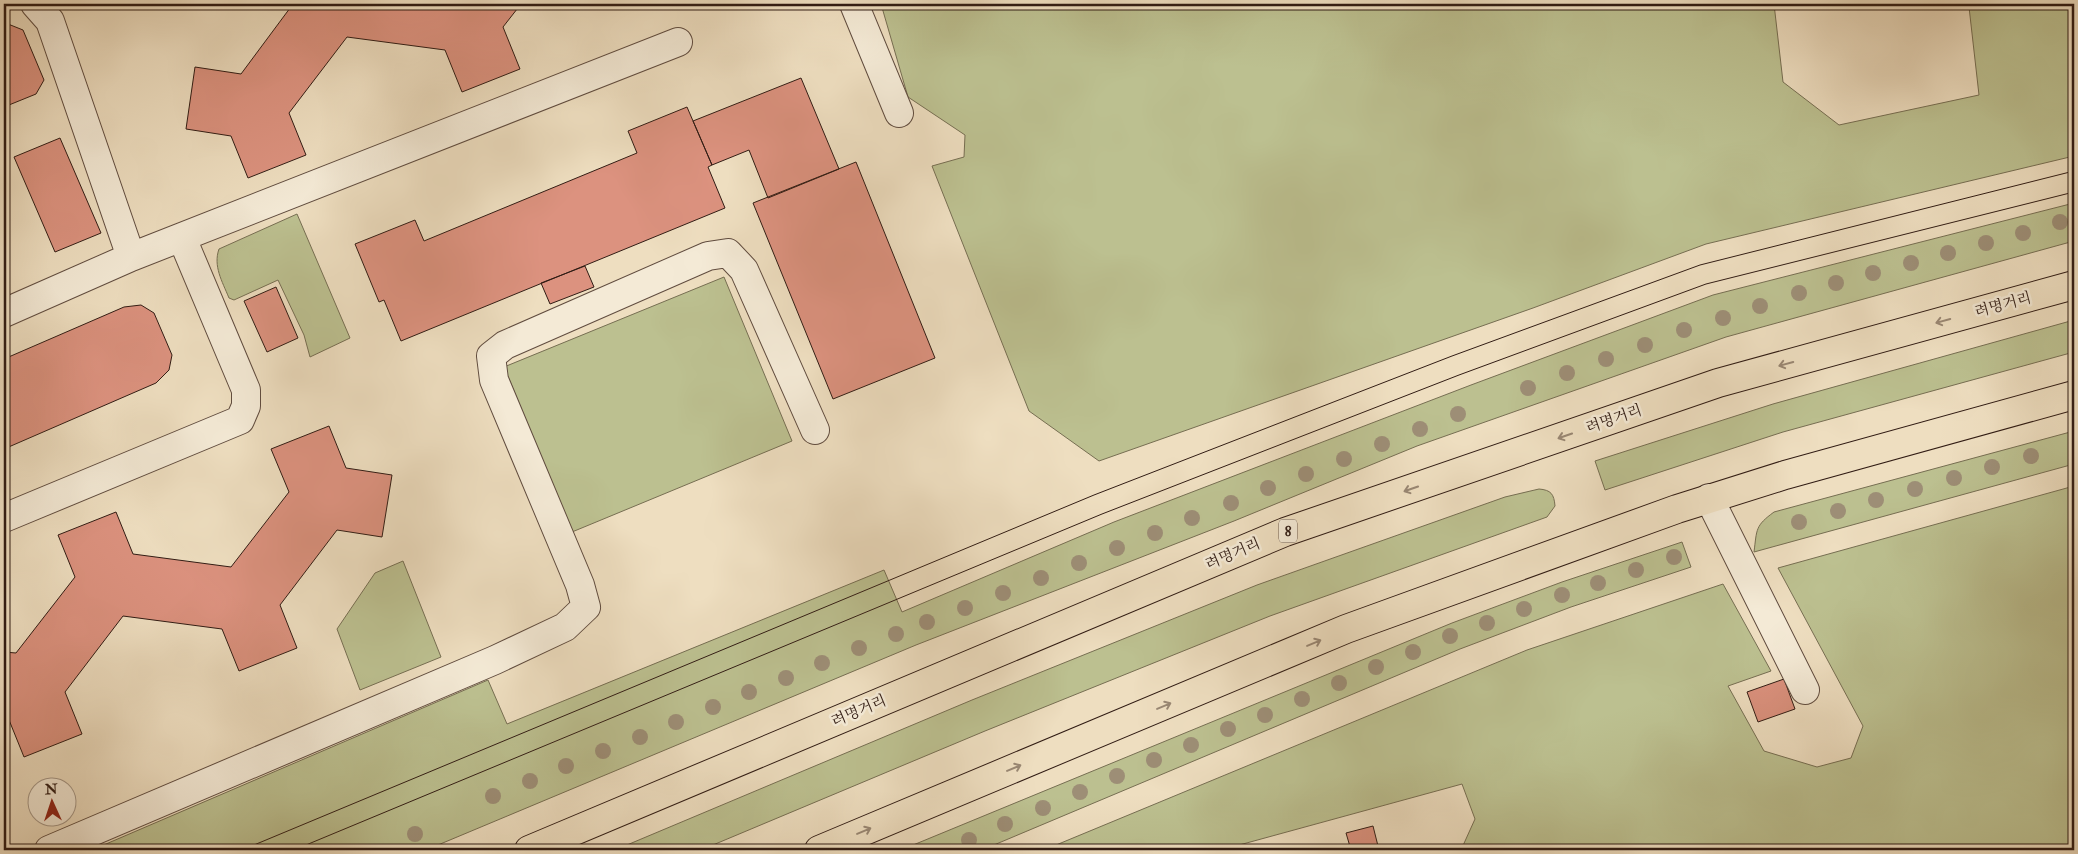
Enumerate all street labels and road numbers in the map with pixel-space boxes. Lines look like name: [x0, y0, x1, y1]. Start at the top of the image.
street label: 려명거리: [1973, 288, 2033, 322]
street label: 려명거리: [1584, 401, 1644, 437]
road number: 8: [1279, 520, 1297, 542]
street label: 려명거리: [1203, 534, 1263, 574]
street label: 려명거리: [829, 691, 889, 731]

